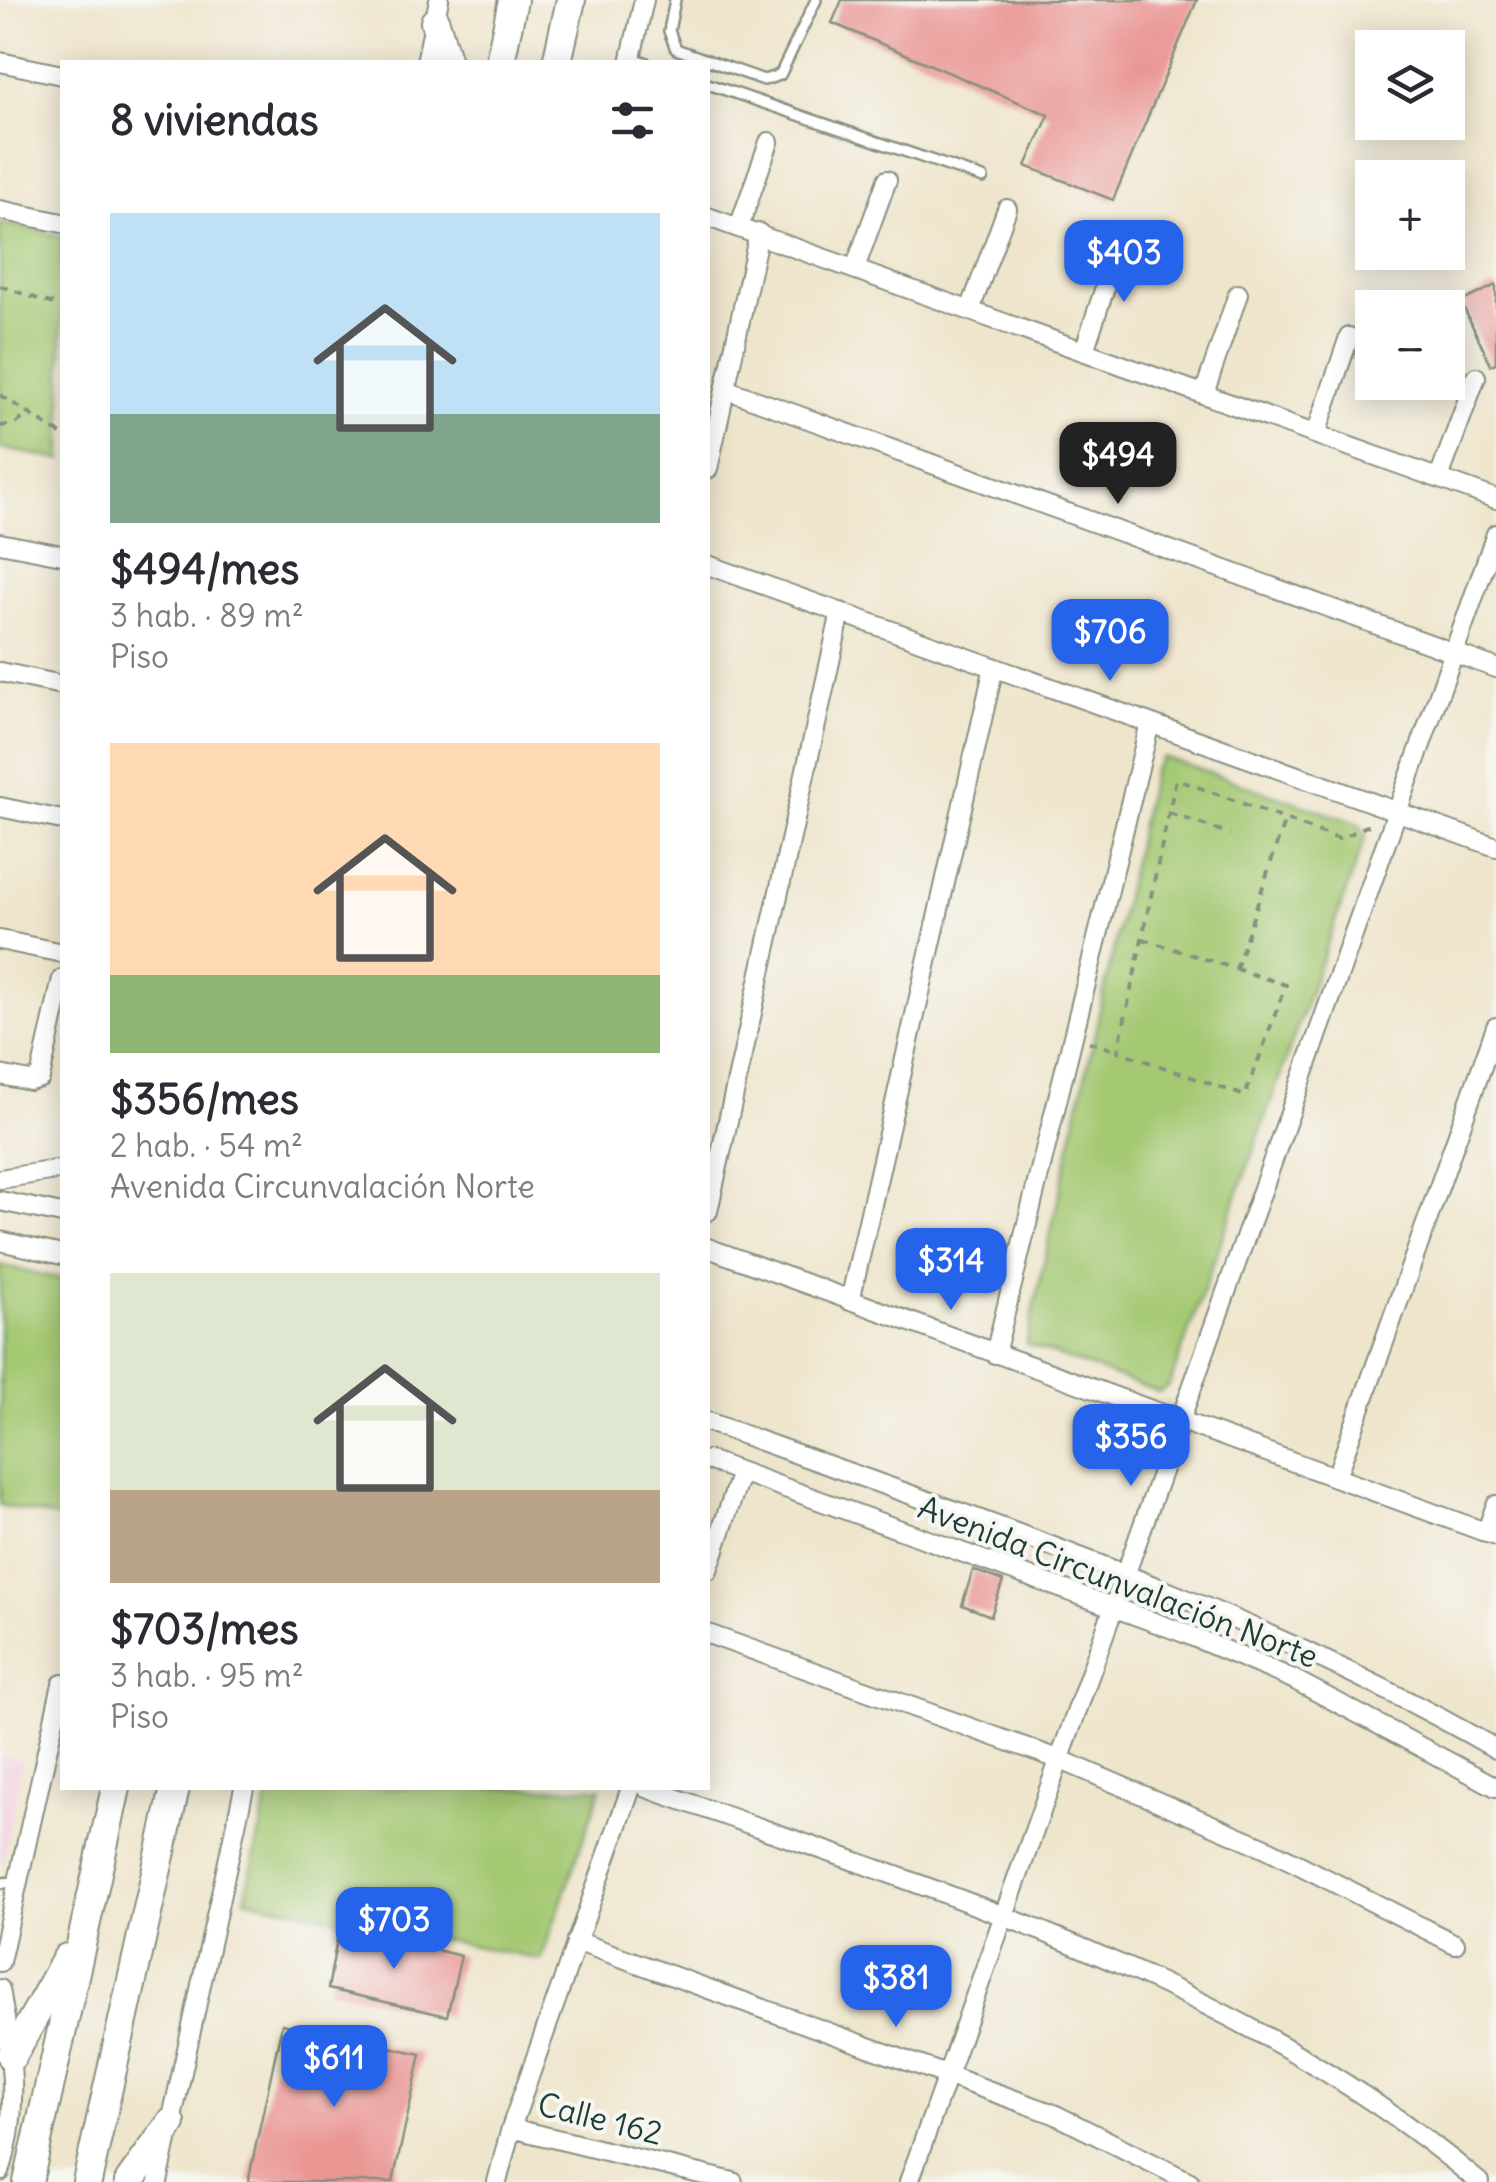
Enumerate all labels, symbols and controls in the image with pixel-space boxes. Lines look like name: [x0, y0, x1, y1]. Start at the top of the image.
map controls: [1355, 30, 1465, 400]
button: layers: [1355, 30, 1465, 140]
icon: filters: [605, 93, 660, 148]
text: 8 viviendas: [110, 94, 319, 146]
button: +: [1355, 160, 1465, 270]
pin: $403: [1065, 220, 1183, 305]
text: $403: [1086, 232, 1162, 273]
icon: home: [295, 278, 475, 458]
button: −: [1355, 290, 1465, 400]
pin: $494: [1059, 422, 1177, 507]
text: $494: [1081, 434, 1155, 475]
text: $494/mes: [110, 543, 299, 595]
text: 3 hab. · 89 m²: [110, 595, 304, 636]
pin: $706: [1051, 599, 1169, 684]
text: $706: [1074, 611, 1146, 652]
text: Piso: [110, 636, 169, 677]
icon: home: [295, 808, 475, 988]
text: $356/mes: [110, 1073, 299, 1125]
text: 2 hab. · 54 m²: [110, 1125, 303, 1166]
text: Avenida Circunvalación Norte: [110, 1166, 535, 1207]
pin: $314: [892, 1228, 1010, 1313]
text: $314: [918, 1240, 984, 1281]
icon: home: [295, 1338, 475, 1518]
pin: $356: [1072, 1404, 1190, 1489]
text: $356: [1095, 1416, 1167, 1457]
street label: Avenida Circunvalación Norte: [913, 1486, 1324, 1677]
text: $703/mes: [110, 1603, 299, 1655]
text: 3 hab. · 95 m²: [110, 1655, 304, 1696]
text: Piso: [110, 1696, 169, 1737]
pin: $703: [335, 1887, 453, 1972]
text: $703: [358, 1899, 430, 1940]
pin: $381: [837, 1945, 955, 2030]
text: $381: [862, 1957, 930, 1998]
pin: $611: [275, 2025, 393, 2110]
text: $611: [303, 2037, 365, 2078]
street label: Calle 162: [534, 2083, 667, 2154]

